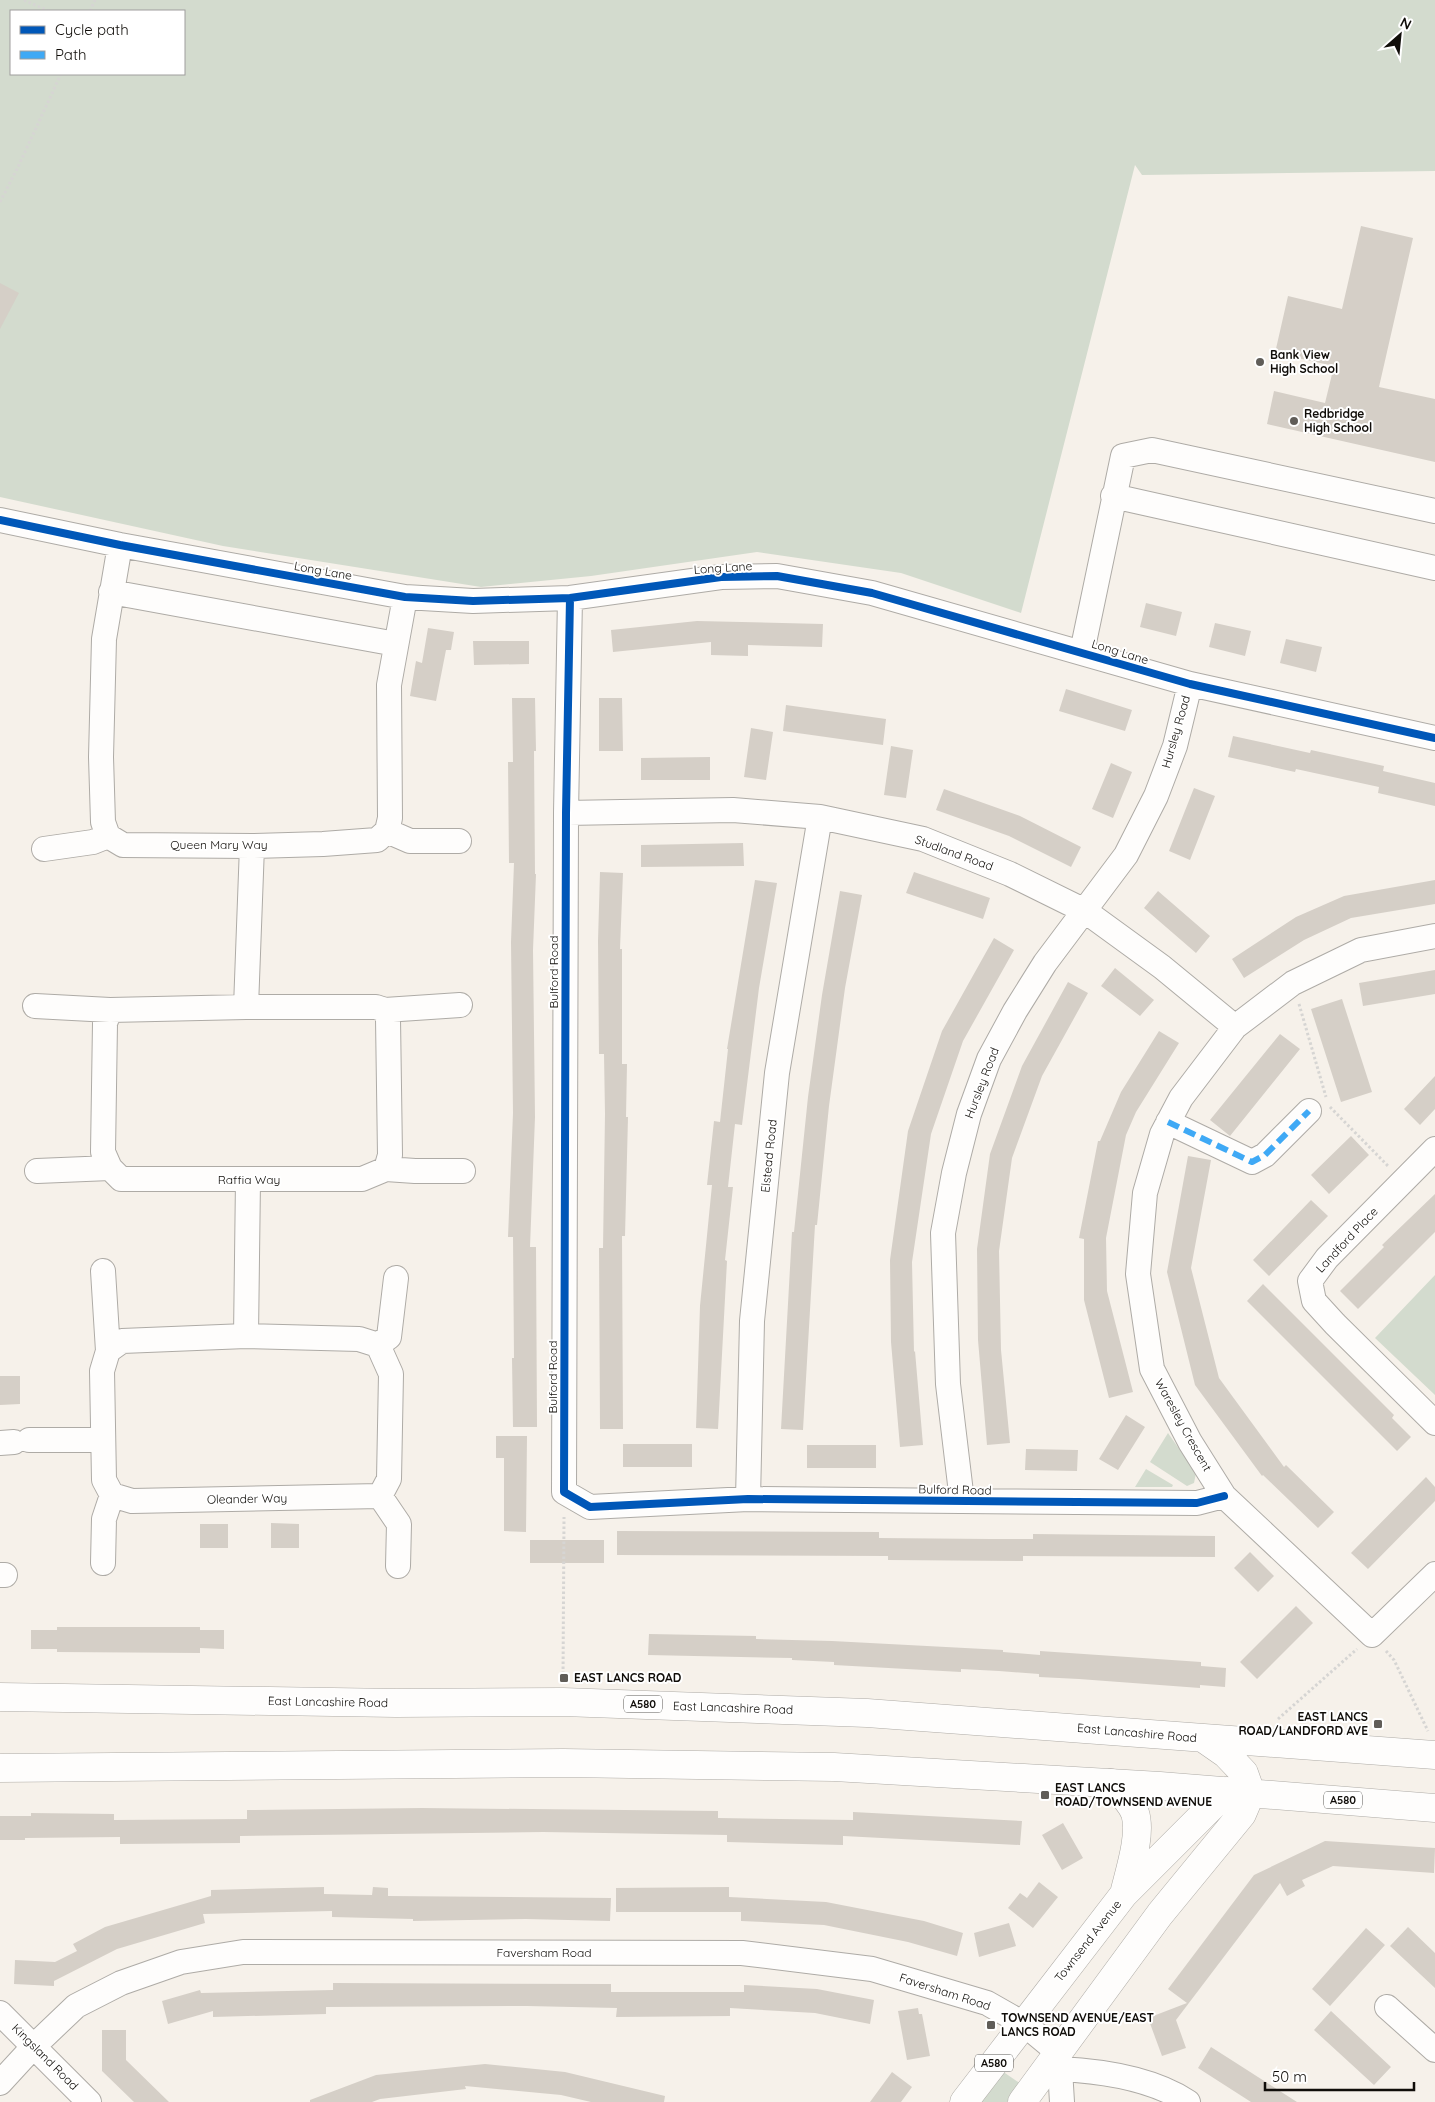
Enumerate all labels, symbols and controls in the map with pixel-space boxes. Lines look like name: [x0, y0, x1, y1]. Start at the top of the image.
legend: [10, 10, 185, 75]
north arrow: [1375, 10, 1425, 60]
text: N: [1397, 13, 1415, 34]
text: Cycle path: [55, 20, 129, 39]
text: Path: [55, 45, 87, 64]
place label: Bank View High School: [1270, 347, 1338, 376]
marker: Bank View High School: [1254, 356, 1266, 368]
place label: Redbridge High School: [1304, 406, 1372, 435]
marker: Redbridge High School: [1288, 415, 1300, 427]
street label: Long Lane: [293, 558, 354, 583]
street label: Long Lane: [693, 558, 753, 577]
street label: Long Lane: [1090, 636, 1151, 667]
street label: Hursley Road: [1158, 694, 1193, 770]
street label: Studland Road: [913, 831, 995, 874]
street label: Queen Mary Way: [170, 837, 268, 852]
street label: Bulford Road: [546, 935, 561, 1009]
street label: Hursley Road: [961, 1045, 1002, 1120]
street label: Elstead Road: [757, 1119, 780, 1193]
street label: Raffia Way: [218, 1172, 280, 1187]
street label: Landford Place: [1312, 1204, 1381, 1276]
street label: Bulford Road: [545, 1340, 560, 1414]
street label: Waresley Crescent: [1152, 1376, 1215, 1474]
street label: Bulford Road: [918, 1481, 992, 1498]
street label: Oleander Way: [207, 1490, 287, 1507]
place label: EAST LANCS ROAD: [574, 1670, 682, 1685]
marker: EAST LANCS ROAD: [558, 1672, 570, 1684]
street label: East Lancashire Road: [268, 1693, 388, 1710]
road number: A580: [624, 1696, 662, 1712]
street label: East Lancashire Road: [673, 1698, 793, 1717]
place label: EAST LANCS ROAD/LANDFORD AVE: [1238, 1709, 1368, 1738]
marker: EAST LANCS ROAD/LANDFORD AVE: [1372, 1718, 1384, 1730]
street label: East Lancashire Road: [1076, 1720, 1198, 1745]
place label: EAST LANCS ROAD/TOWNSEND AVENUE: [1055, 1780, 1212, 1809]
marker: EAST LANCS ROAD/TOWNSEND AVENUE: [1039, 1789, 1051, 1801]
road number: A580: [1324, 1792, 1362, 1808]
street label: Townsend Avenue: [1051, 1897, 1124, 1985]
street label: Faversham Road: [496, 1945, 592, 1960]
street label: Faversham Road: [898, 1970, 993, 2013]
place label: TOWNSEND AVENUE/EAST LANCS ROAD: [1001, 2010, 1154, 2039]
marker: TOWNSEND AVENUE/EAST LANCS ROAD: [985, 2019, 997, 2031]
street label: Kingsland Road: [9, 2020, 82, 2093]
road number: A580: [975, 2054, 1013, 2072]
scale bar: [1265, 2060, 1414, 2092]
text: 50 m: [1272, 2067, 1307, 2086]

